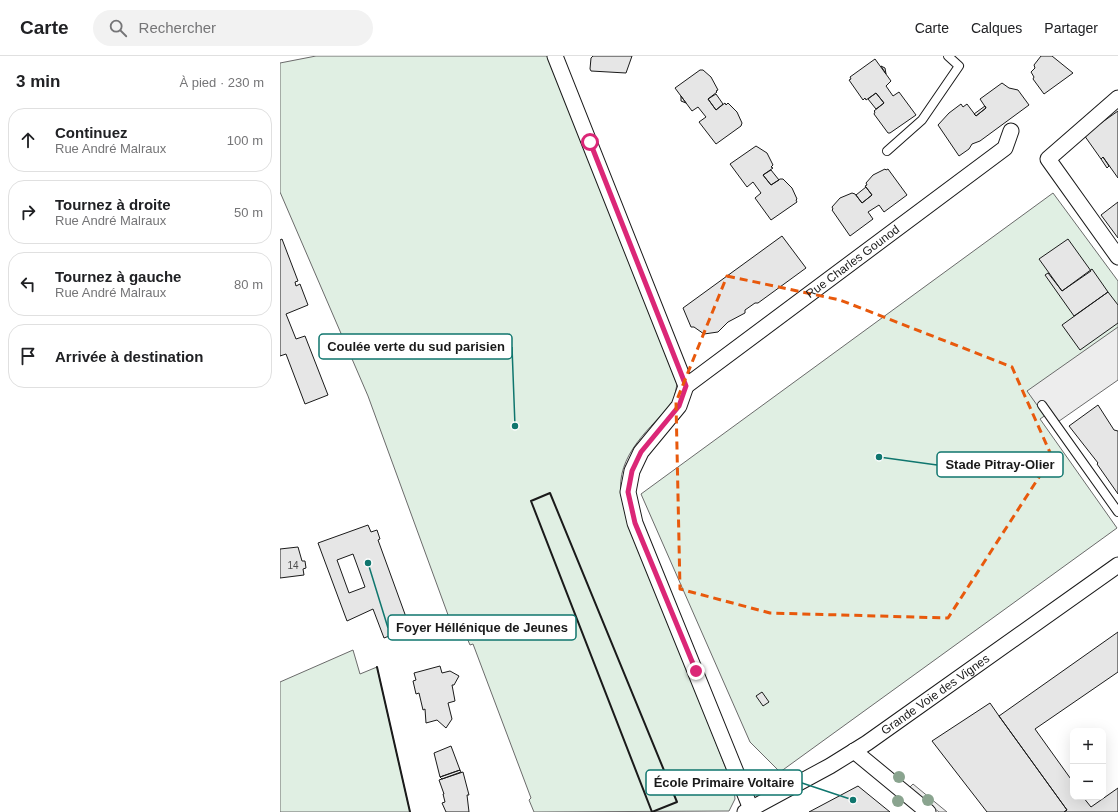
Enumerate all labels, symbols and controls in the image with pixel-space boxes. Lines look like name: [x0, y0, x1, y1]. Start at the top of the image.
search box: [93, 10, 373, 46]
text: Carte: [20, 17, 69, 38]
icon: search: [107, 17, 129, 39]
text: Rechercher: [139, 19, 216, 36]
text: Carte: [915, 20, 949, 36]
text: Calques: [971, 20, 1022, 36]
text: Partager: [1044, 20, 1098, 36]
text: 3 min: [16, 72, 60, 91]
text: À pied · 230 m: [179, 75, 264, 90]
text: Continuez: [55, 124, 128, 141]
icon: ahead: [17, 129, 39, 151]
text: 100 m: [227, 133, 263, 148]
route start: [581, 133, 599, 151]
text: Rue André Malraux: [55, 141, 166, 156]
text: Tournez à droite: [55, 196, 171, 213]
icon: right: [17, 201, 39, 223]
text: 50 m: [234, 205, 263, 220]
text: Rue André Malraux: [55, 213, 166, 228]
street label: Rue Charles Gounod: [803, 222, 902, 301]
text: Tournez à gauche: [55, 268, 181, 285]
icon: left: [17, 273, 39, 295]
text: 80 m: [234, 277, 263, 292]
text: Rue André Malraux: [55, 285, 166, 300]
callout: Coulée verte du sud parisien: [319, 334, 512, 359]
text: Coulée verte du sud parisien: [327, 339, 505, 354]
icon: arrive: [17, 345, 39, 367]
text: Arrivée à destination: [55, 348, 203, 365]
callout: Stade Pitray-Olier: [937, 452, 1063, 477]
text: Stade Pitray-Olier: [945, 457, 1055, 472]
house number: 14: [287, 560, 299, 571]
callout: Foyer Héllénique de Jeunes: [388, 615, 576, 640]
text: Foyer Héllénique de Jeunes: [396, 620, 568, 635]
street label: Grande Voie des Vignes: [879, 651, 992, 738]
route end: [687, 662, 705, 680]
map controls: [1070, 728, 1106, 800]
button: +: [1070, 728, 1106, 764]
button: −: [1070, 764, 1106, 800]
callout: École Primaire Voltaire: [646, 770, 802, 795]
text: École Primaire Voltaire: [654, 775, 794, 790]

